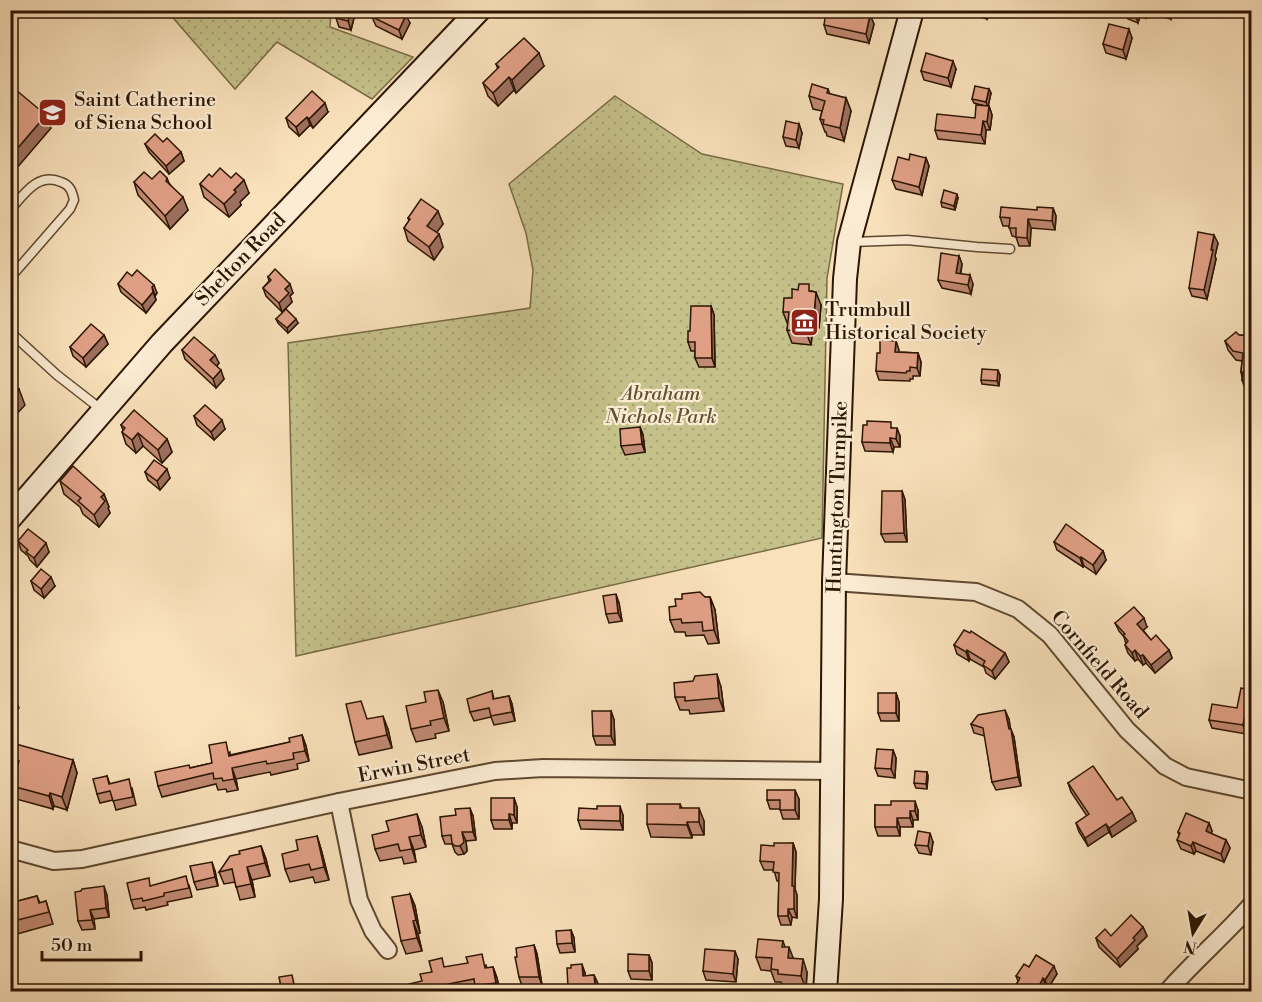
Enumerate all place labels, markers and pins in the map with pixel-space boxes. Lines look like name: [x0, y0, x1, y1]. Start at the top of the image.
place label: Saint Catherine of Siena School: [74, 88, 216, 136]
school or university icon: Saint Catherine of Siena School: [37, 96, 69, 128]
place label: Trumbull Historical Society: [825, 298, 987, 346]
museum icon: Trumbull Historical Society: [788, 306, 820, 338]

